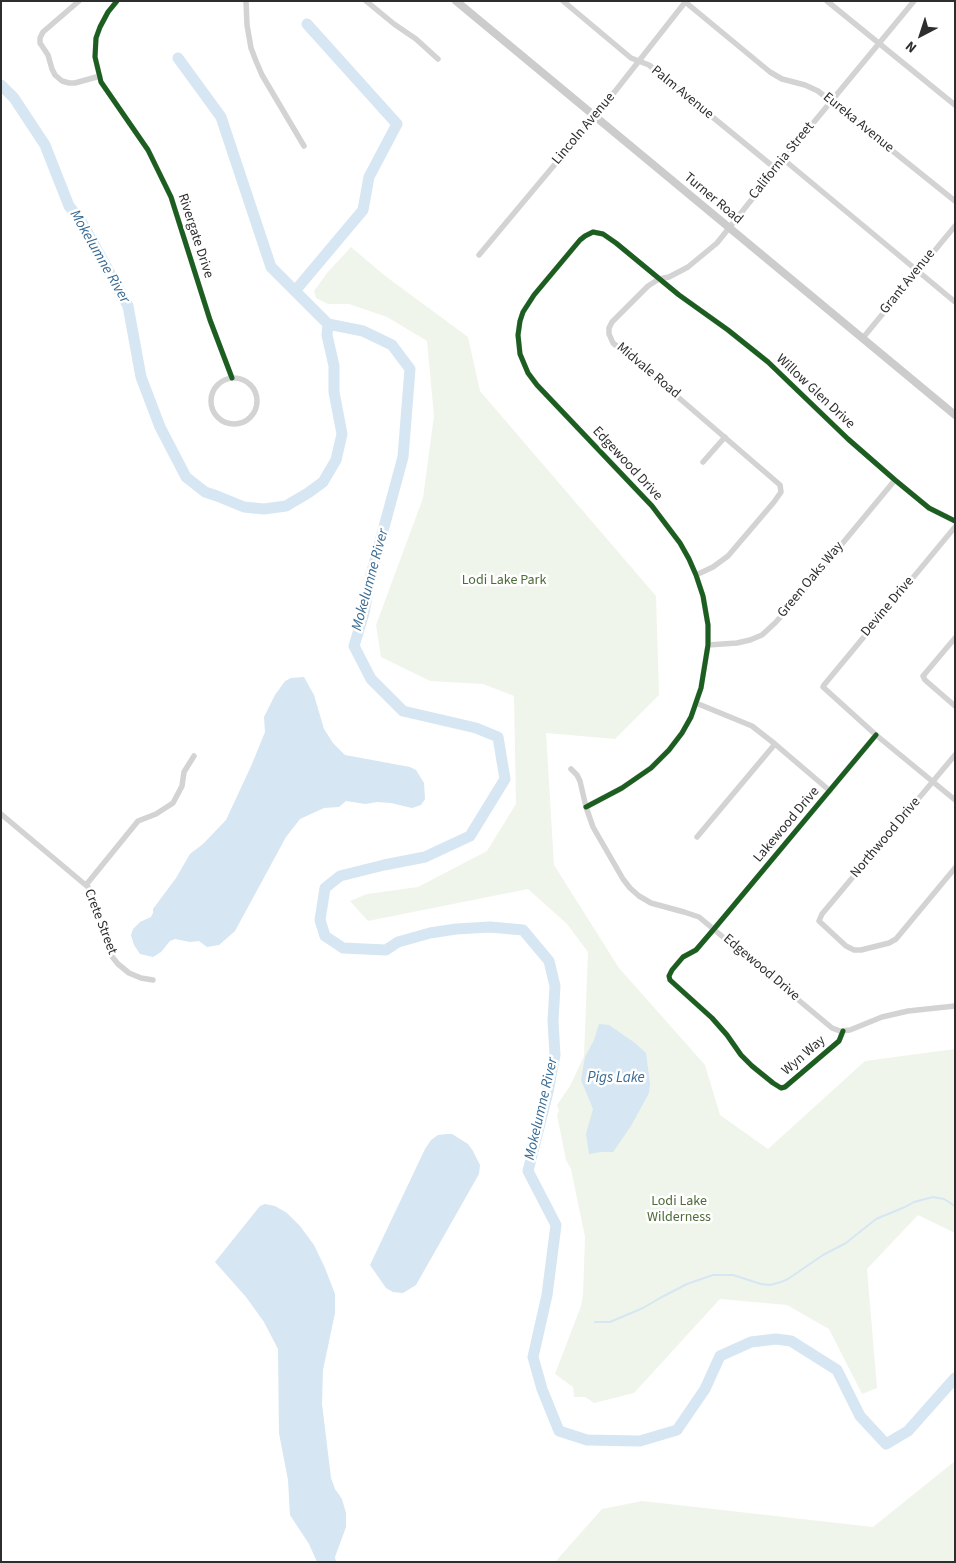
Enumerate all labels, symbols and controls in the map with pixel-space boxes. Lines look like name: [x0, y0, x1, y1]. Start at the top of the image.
north arrow: [896, 10, 946, 60]
text: N: [901, 36, 921, 57]
street label: Palm Avenue: [647, 63, 717, 123]
street label: Eureka Avenue: [819, 89, 897, 157]
street label: Lincoln Avenue: [549, 90, 619, 168]
street label: California Street: [746, 119, 818, 203]
street label: Turner Road: [680, 170, 746, 228]
street label: Rivergate Drive: [173, 192, 217, 280]
water label: Mokelumne River: [65, 207, 133, 307]
street label: Grant Avenue: [877, 246, 939, 318]
street label: Midvale Road: [613, 339, 683, 403]
street label: Willow Glen Drive: [772, 351, 858, 433]
street label: Edgewood Drive: [588, 424, 666, 504]
water label: Mokelumne River: [349, 527, 393, 633]
street label: Green Oaks Way: [774, 539, 848, 621]
park label: Lodi Lake Park: [462, 573, 546, 589]
street label: Devine Drive: [858, 574, 918, 640]
street label: Lakewood Drive: [750, 784, 824, 866]
street label: Northwood Drive: [847, 794, 925, 882]
street label: Crete Street: [80, 887, 120, 957]
street label: Edgewood Drive: [719, 931, 803, 1005]
street label: Wyn Way: [779, 1032, 829, 1080]
water label: Mokelumne River: [521, 1056, 563, 1162]
water label: Pigs Lake: [587, 1070, 645, 1088]
park label: Lodi Lake Wilderness: [647, 1194, 711, 1226]

